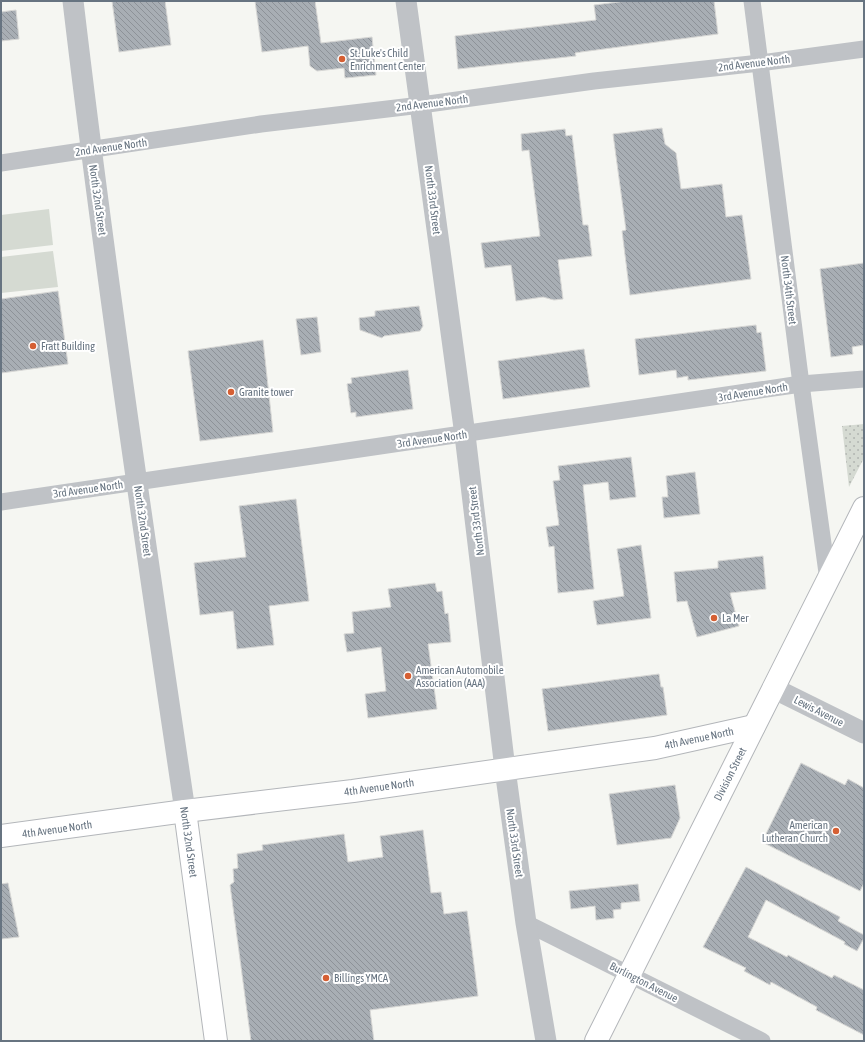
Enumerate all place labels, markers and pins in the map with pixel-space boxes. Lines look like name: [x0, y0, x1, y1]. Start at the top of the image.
place label: St. Luke's Child Enrichment Center: [350, 47, 425, 72]
marker: St. Luke's Child Enrichment Center: [337, 54, 347, 64]
place label: Fratt Building: [41, 340, 95, 352]
marker: Fratt Building: [28, 341, 38, 351]
place label: Granite tower: [239, 386, 294, 398]
marker: Granite tower: [226, 387, 236, 397]
place label: La Mer: [722, 612, 749, 624]
marker: La Mer: [709, 613, 719, 623]
place label: American Automobile Association (AAA): [416, 664, 504, 689]
marker: American Automobile Association (AAA): [403, 671, 413, 681]
place label: American Lutheran Church: [762, 819, 828, 844]
marker: American Lutheran Church: [831, 826, 841, 836]
place label: Billings YMCA: [334, 972, 389, 984]
marker: Billings YMCA: [321, 973, 331, 983]

